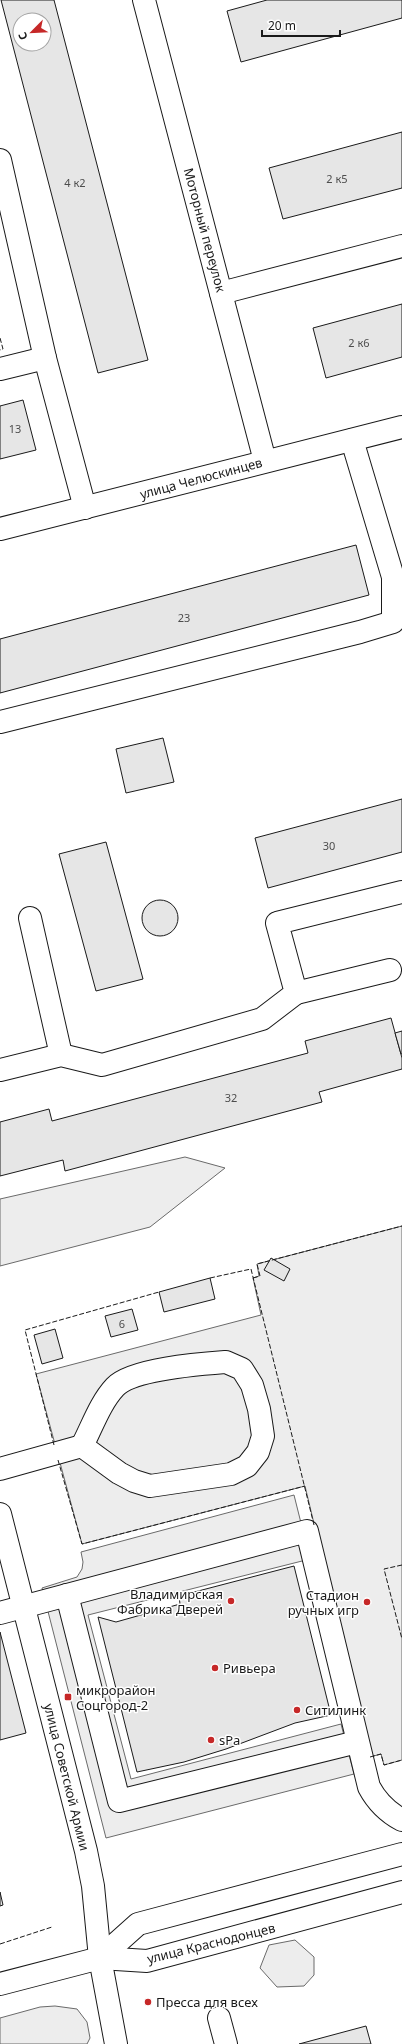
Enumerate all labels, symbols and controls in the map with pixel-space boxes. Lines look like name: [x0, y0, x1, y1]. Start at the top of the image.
north arrow: [12, 12, 52, 52]
scale bar: [262, 12, 340, 38]
text: 20 m: [268, 17, 296, 34]
text: С: [14, 30, 31, 43]
street label: Моторный переулок: [180, 166, 230, 294]
house number: 2 к5: [326, 171, 348, 186]
house number: 4 к2: [64, 175, 86, 190]
house number: 2 к6: [348, 335, 370, 350]
house number: 13: [9, 421, 21, 436]
street label: улица Челюскинцев: [138, 453, 264, 503]
house number: 23: [178, 610, 190, 625]
house number: 30: [323, 838, 335, 853]
house number: 32: [225, 1090, 237, 1105]
house number: 6: [119, 1316, 125, 1331]
place label: Владимирская Фабрика Дверей: [117, 1585, 223, 1618]
place label: Стадион ручных игр: [288, 1586, 359, 1619]
marker: Владимирская Фабрика Дверей: [226, 1596, 236, 1606]
marker: Стадион ручных игр: [362, 1597, 372, 1607]
place label: Ривьера: [223, 1659, 276, 1677]
marker: Ривьера: [210, 1663, 220, 1673]
place label: микрорайон Соцгород-2: [76, 1681, 156, 1714]
marker: микрорайон Соцгород-2: [63, 1692, 73, 1702]
place label: Ситилинк: [305, 1701, 366, 1719]
street label: улица Советской Армии: [40, 1702, 94, 1852]
marker: Ситилинк: [292, 1705, 302, 1715]
place label: sPa: [219, 1731, 240, 1749]
marker: sPa: [206, 1735, 216, 1745]
street label: улица Краснодонцев: [145, 1918, 277, 1968]
place label: Пресса для всех: [156, 1993, 258, 2011]
marker: Пресса для всех: [143, 1997, 153, 2007]

